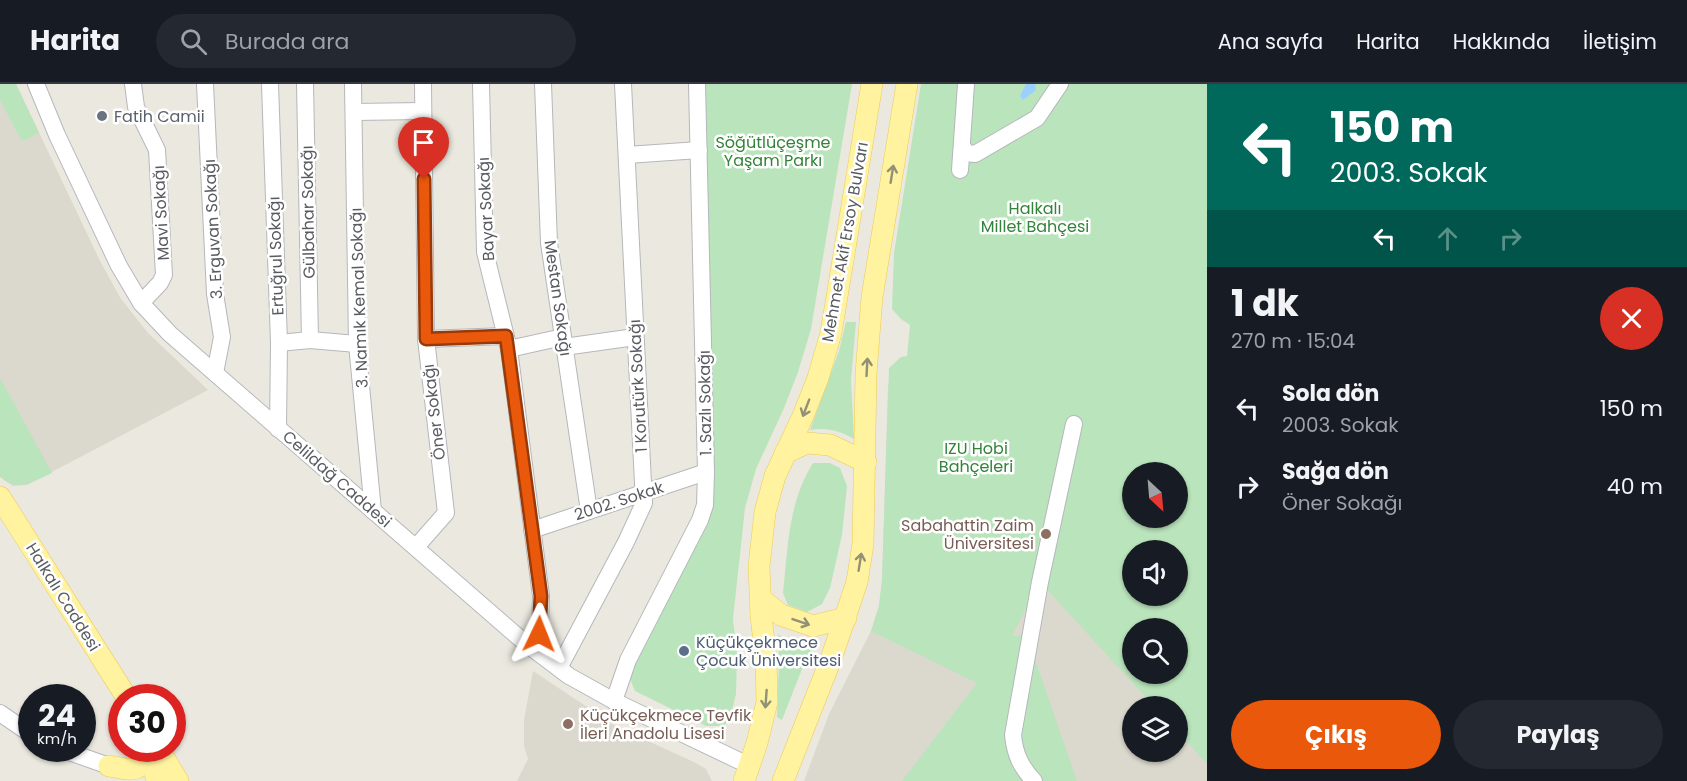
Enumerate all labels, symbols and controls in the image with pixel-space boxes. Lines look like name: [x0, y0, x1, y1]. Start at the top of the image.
search box: [156, 14, 576, 68]
text: Harita: [30, 21, 120, 60]
icon: search: [177, 25, 210, 58]
text: Burada ara: [225, 26, 349, 57]
text: Ana sayfa: [1218, 27, 1323, 56]
text: Harita: [1356, 27, 1420, 56]
text: Hakkında: [1453, 27, 1550, 56]
text: İletişim: [1583, 27, 1657, 56]
text: 150 m: [1330, 98, 1454, 157]
place label: Fatih Camii: [114, 105, 205, 128]
icon: left: [1231, 108, 1309, 186]
marker: Fatih Camii: [95, 109, 109, 123]
pin: [398, 117, 449, 179]
icon: arrive: [407, 126, 440, 159]
park label: Söğütlüçeşme Yaşam Parkı: [715, 131, 831, 172]
street label: Mehmet Akif Ersoy Bulvarı: [816, 140, 874, 344]
street label: Gülbahar Sokağı: [295, 145, 321, 279]
text: 2003. Sokak: [1330, 154, 1487, 191]
street label: Bayar Sokağı: [472, 156, 500, 262]
street label: 3. Erguvan Sokağı: [198, 158, 228, 300]
street label: Mavi Sokağı: [147, 165, 175, 261]
one-way arrow: [886, 165, 897, 184]
street label: Ertuğrul Sokağı: [262, 196, 290, 316]
park label: Halkalı Millet Bahçesi: [981, 197, 1089, 238]
street label: 3. Namık Kemal Sokağı: [344, 207, 374, 389]
icon: left: [1368, 222, 1401, 255]
icon: ahead: [1431, 222, 1464, 255]
icon: right: [1494, 222, 1527, 255]
street label: Mestan Sokağı: [538, 239, 578, 357]
text: 1 dk: [1231, 278, 1299, 329]
button: close: [1600, 287, 1663, 350]
street label: 1 Korutürk Sokağı: [623, 319, 653, 453]
text: 270 m · 15:04: [1231, 327, 1355, 355]
street label: 1. Sazlı Sokağı: [693, 350, 717, 456]
one-way arrow: [861, 358, 872, 378]
street label: Öner Sokağı: [417, 363, 451, 461]
text: Sola dön: [1282, 378, 1379, 409]
icon: left: [1231, 392, 1264, 425]
text: 150 m: [1600, 393, 1663, 424]
one-way arrow: [800, 398, 811, 417]
text: 2003. Sokak: [1282, 411, 1399, 439]
street label: Celildağ Caddesi: [277, 425, 397, 533]
park label: IZU Hobi Bahçeleri: [939, 437, 1013, 478]
text: Sağa dön: [1282, 456, 1389, 487]
north arrow: [1122, 462, 1188, 528]
map controls: [1122, 462, 1188, 762]
icon: right: [1231, 470, 1264, 503]
text: 40 m: [1607, 471, 1663, 502]
street label: 2002. Sokak: [571, 475, 668, 526]
text: Öner Sokağı: [1282, 489, 1403, 517]
place label: Sabahattin Zaim Üniversitesi: [901, 514, 1034, 555]
marker: Sabahattin Zaim Üniversitesi: [1039, 527, 1053, 541]
street label: Halkalı Caddesi: [20, 538, 106, 656]
button: sound: [1122, 540, 1188, 606]
one-way arrow: [854, 552, 865, 572]
position arrow: [507, 602, 571, 666]
one-way arrow: [791, 617, 810, 628]
button: search: [1122, 618, 1188, 684]
place label: Küçükçekmece Çocuk Üniversitesi: [696, 631, 841, 672]
marker: Küçükçekmece Çocuk Üniversitesi: [677, 644, 691, 658]
speed limit sign: 30: [108, 684, 186, 762]
one-way arrow: [760, 688, 771, 708]
text: 24: [38, 694, 76, 737]
button: layers: [1122, 696, 1188, 762]
button: Çıkış: [1231, 700, 1441, 769]
button: Paylaş: [1453, 700, 1663, 769]
place label: Küçükçekmece Tevfik İleri Anadolu Lisesi: [580, 704, 752, 745]
marker: Küçükçekmece Tevfik İleri Anadolu Lisesi: [561, 717, 575, 731]
text: km/h: [37, 728, 77, 749]

